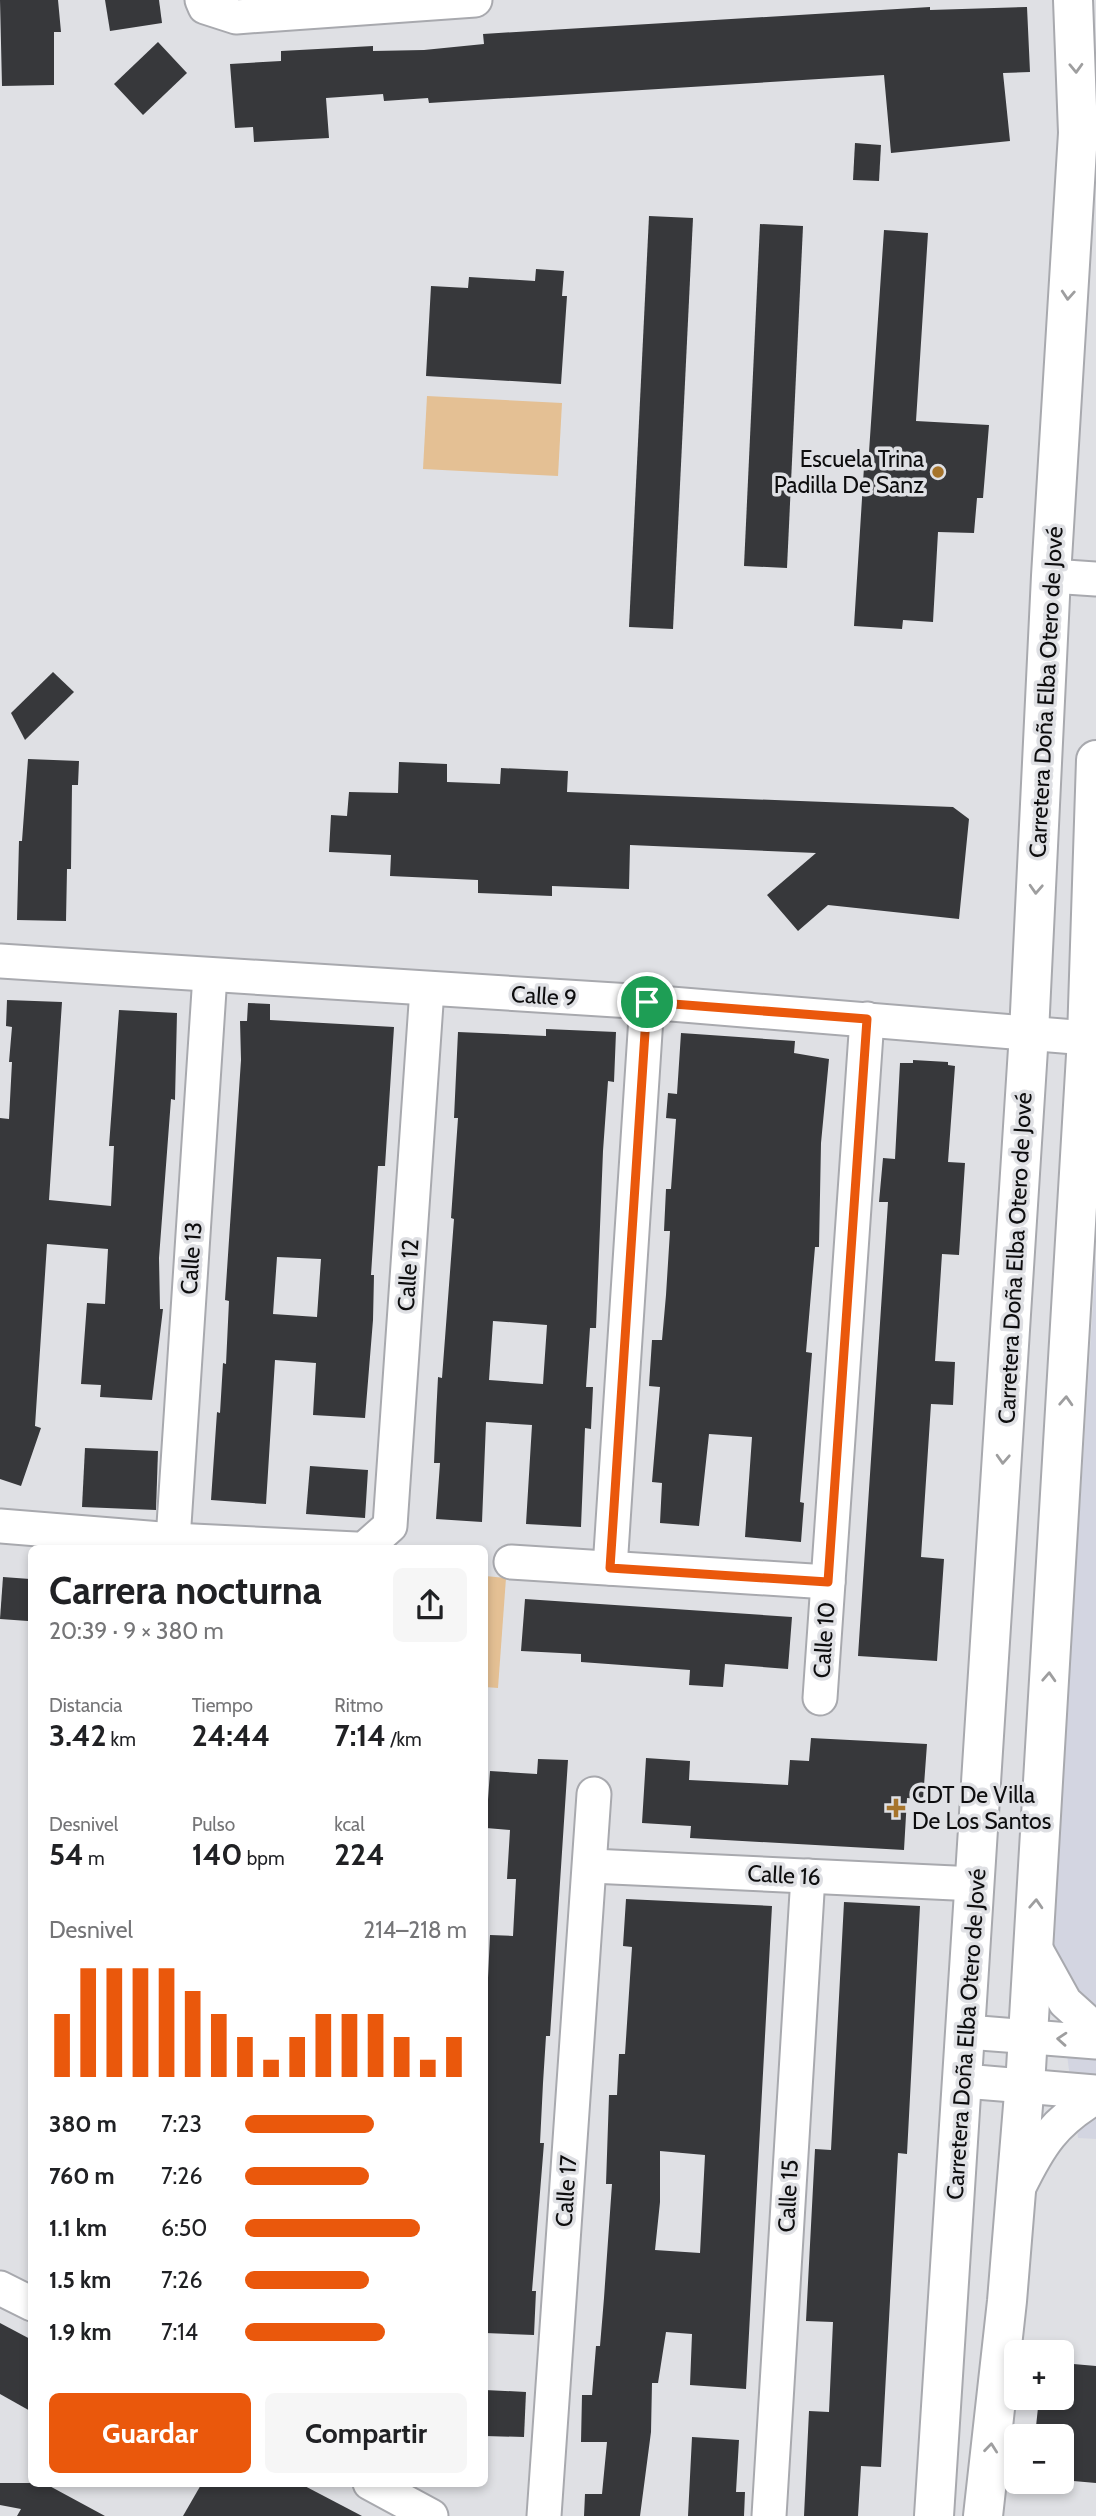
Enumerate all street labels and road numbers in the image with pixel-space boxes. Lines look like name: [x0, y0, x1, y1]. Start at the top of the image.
street label: Carretera Doña Elba Otero de Jové: [1023, 525, 1069, 858]
street label: Calle 9: [510, 980, 578, 1012]
street label: Carretera Doña Elba Otero de Jové: [992, 1091, 1038, 1424]
street label: Calle 13: [174, 1221, 208, 1295]
street label: Calle 12: [392, 1238, 424, 1312]
street label: Calle 10: [807, 1601, 841, 1679]
street label: Calle 16: [747, 1859, 821, 1891]
street label: Carretera Doña Elba Otero de Jové: [940, 1867, 992, 2201]
street label: Calle 17: [550, 2154, 583, 2228]
street label: Calle 15: [772, 2159, 804, 2233]

